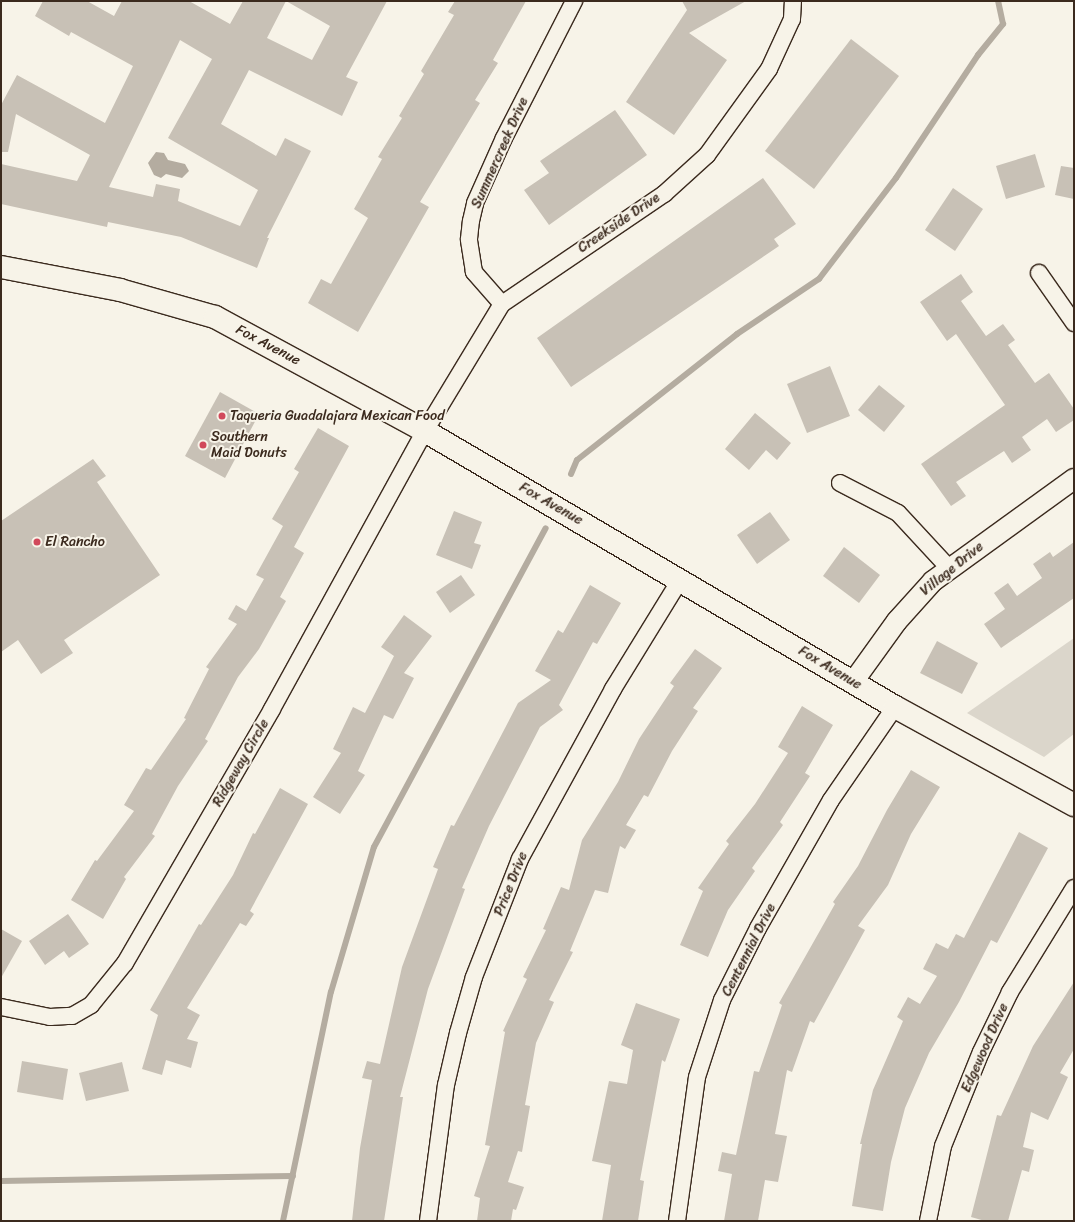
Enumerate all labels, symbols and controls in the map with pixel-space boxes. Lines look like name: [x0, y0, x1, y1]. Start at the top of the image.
street label: Summercreek Drive: [468, 95, 532, 211]
street label: Creekside Drive: [575, 189, 663, 257]
street label: Fox Avenue: [233, 321, 303, 369]
place label: Taqueria Guadalajara Mexican Food: [230, 408, 445, 424]
marker: Taqueria Guadalajara Mexican Food: [217, 411, 227, 421]
place label: Southern Maid Donuts: [211, 429, 287, 462]
marker: Southern Maid Donuts: [198, 440, 208, 450]
street label: Fox Avenue: [516, 479, 586, 529]
place label: El Rancho: [45, 534, 105, 550]
marker: El Rancho: [32, 537, 42, 547]
street label: Village Drive: [917, 538, 987, 600]
street label: Fox Avenue: [796, 643, 864, 693]
street label: Ridgeway Circle: [209, 716, 273, 810]
street label: Price Drive: [491, 850, 531, 918]
street label: Centennial Drive: [718, 901, 780, 999]
street label: Edgewood Drive: [958, 1001, 1012, 1095]

